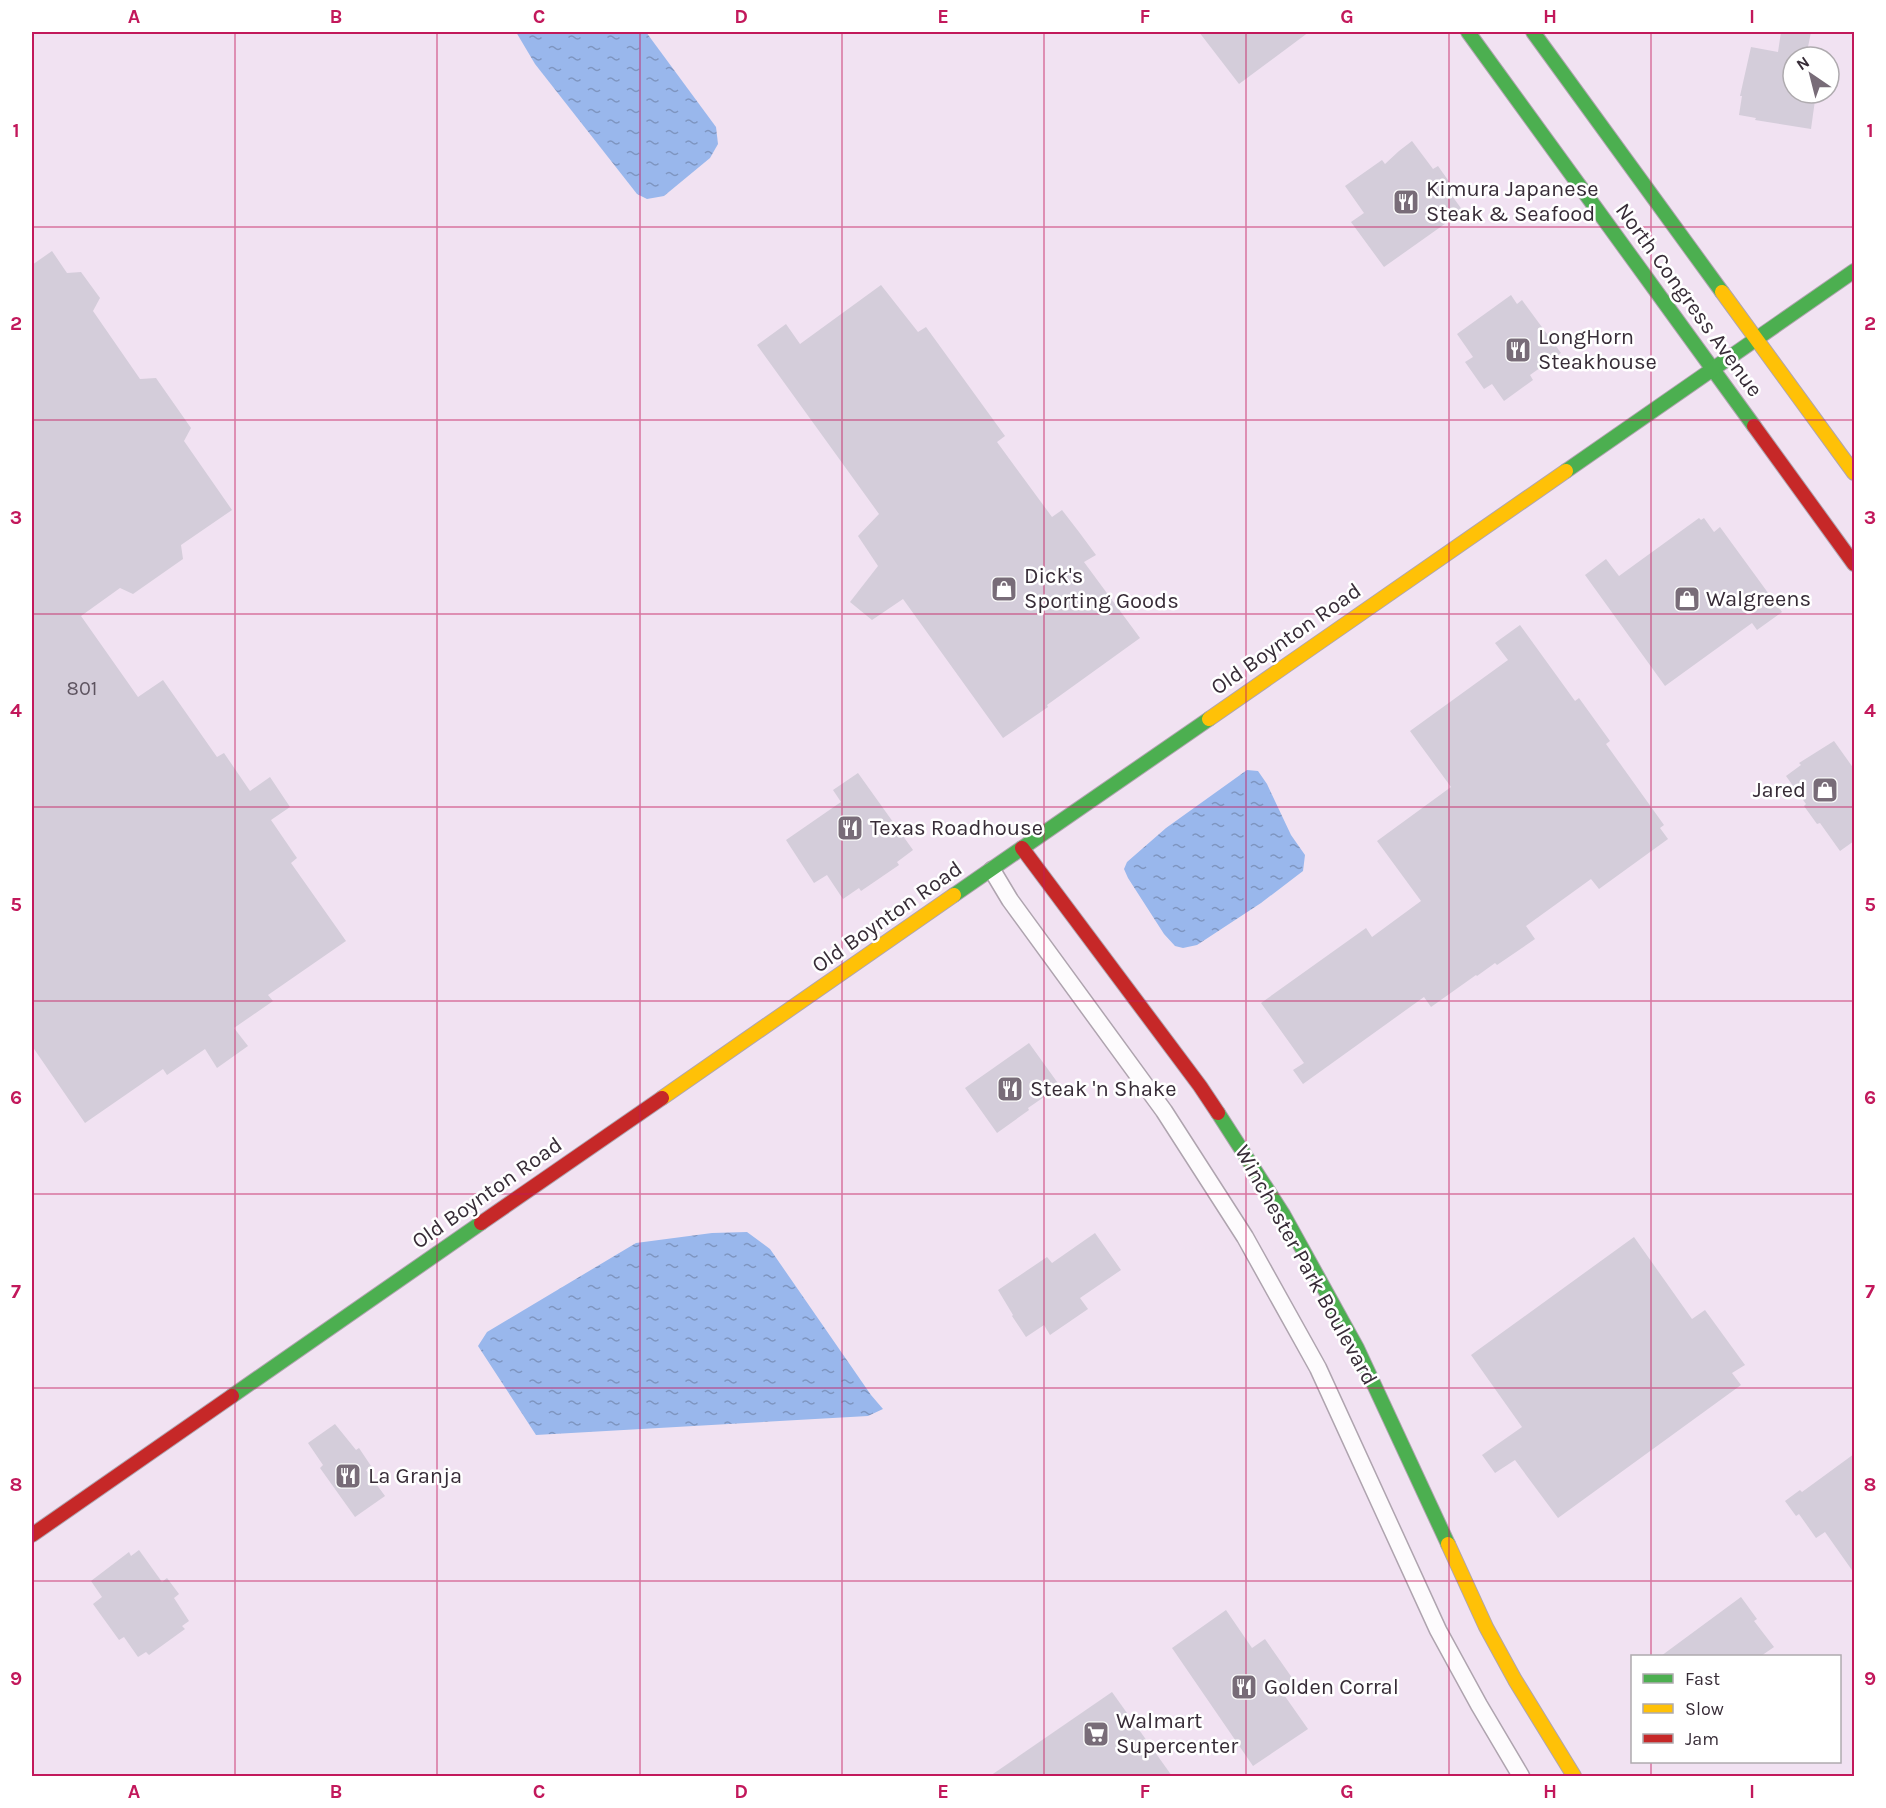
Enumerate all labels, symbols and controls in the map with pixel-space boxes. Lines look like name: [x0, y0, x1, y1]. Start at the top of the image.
text: A: [128, 5, 141, 28]
text: B: [330, 5, 342, 28]
text: C: [533, 5, 545, 28]
text: D: [734, 5, 748, 28]
text: E: [937, 5, 949, 28]
text: F: [1140, 5, 1151, 28]
text: G: [1340, 5, 1354, 28]
text: H: [1543, 5, 1557, 28]
text: I: [1749, 5, 1755, 28]
north arrow: [1781, 45, 1841, 105]
text: N: [1793, 52, 1813, 74]
text: 1: [12, 119, 20, 142]
text: 1: [1866, 119, 1874, 142]
place label: Kimura Japanese Steak & Seafood: [1426, 176, 1599, 227]
restaurant icon: Kimura Japanese Steak & Seafood: [1391, 187, 1421, 217]
street label: North Congress Avenue: [1610, 198, 1768, 402]
text: 2: [10, 312, 22, 335]
text: 2: [1864, 312, 1876, 335]
place label: LongHorn Steakhouse: [1538, 324, 1657, 375]
restaurant icon: LongHorn Steakhouse: [1503, 335, 1533, 365]
text: 3: [10, 506, 22, 529]
text: 3: [1864, 506, 1876, 529]
place label: Dick's Sporting Goods: [1024, 563, 1179, 614]
shop icon: Dick's Sporting Goods: [989, 574, 1019, 604]
street label: Old Boynton Road: [1206, 578, 1366, 700]
shop icon: Walgreens: [1672, 584, 1702, 614]
place label: Walgreens: [1706, 586, 1811, 612]
house number: 801: [67, 677, 97, 700]
text: 4: [10, 699, 22, 722]
text: 4: [1864, 699, 1876, 722]
shop icon: Jared: [1810, 775, 1840, 805]
place label: Jared: [1753, 777, 1806, 803]
restaurant icon: Texas Roadhouse: [835, 813, 865, 843]
place label: Texas Roadhouse: [870, 815, 1043, 841]
street label: Old Boynton Road: [807, 856, 967, 978]
text: 5: [10, 893, 22, 916]
text: 5: [1864, 893, 1876, 916]
restaurant icon: Steak 'n Shake: [995, 1074, 1025, 1104]
place label: Steak 'n Shake: [1030, 1076, 1176, 1102]
text: 6: [10, 1086, 22, 1109]
text: 6: [1864, 1086, 1876, 1109]
street label: Old Boynton Road: [407, 1132, 567, 1254]
street label: Winchester Park Boulevard: [1229, 1141, 1383, 1389]
text: 7: [11, 1280, 21, 1303]
text: 7: [1865, 1280, 1875, 1303]
restaurant icon: La Granja: [333, 1461, 363, 1491]
place label: La Granja: [368, 1463, 462, 1489]
text: 8: [10, 1473, 22, 1496]
text: 8: [1864, 1473, 1876, 1496]
legend: [1631, 1655, 1841, 1763]
text: 9: [10, 1667, 22, 1690]
text: 9: [1864, 1667, 1876, 1690]
text: Fast: [1685, 1668, 1720, 1690]
restaurant icon: Golden Corral: [1229, 1672, 1259, 1702]
place label: Golden Corral: [1264, 1674, 1399, 1700]
text: Slow: [1685, 1698, 1724, 1720]
place label: Walmart Supercenter: [1116, 1708, 1238, 1759]
supermarket icon: Walmart Supercenter: [1081, 1719, 1111, 1749]
text: Jam: [1685, 1728, 1719, 1750]
text: A: [128, 1780, 141, 1803]
text: B: [330, 1780, 342, 1803]
text: C: [533, 1780, 545, 1803]
text: D: [734, 1780, 748, 1803]
text: E: [937, 1780, 949, 1803]
text: F: [1140, 1780, 1151, 1803]
text: G: [1340, 1780, 1354, 1803]
text: H: [1543, 1780, 1557, 1803]
text: I: [1749, 1780, 1755, 1803]

